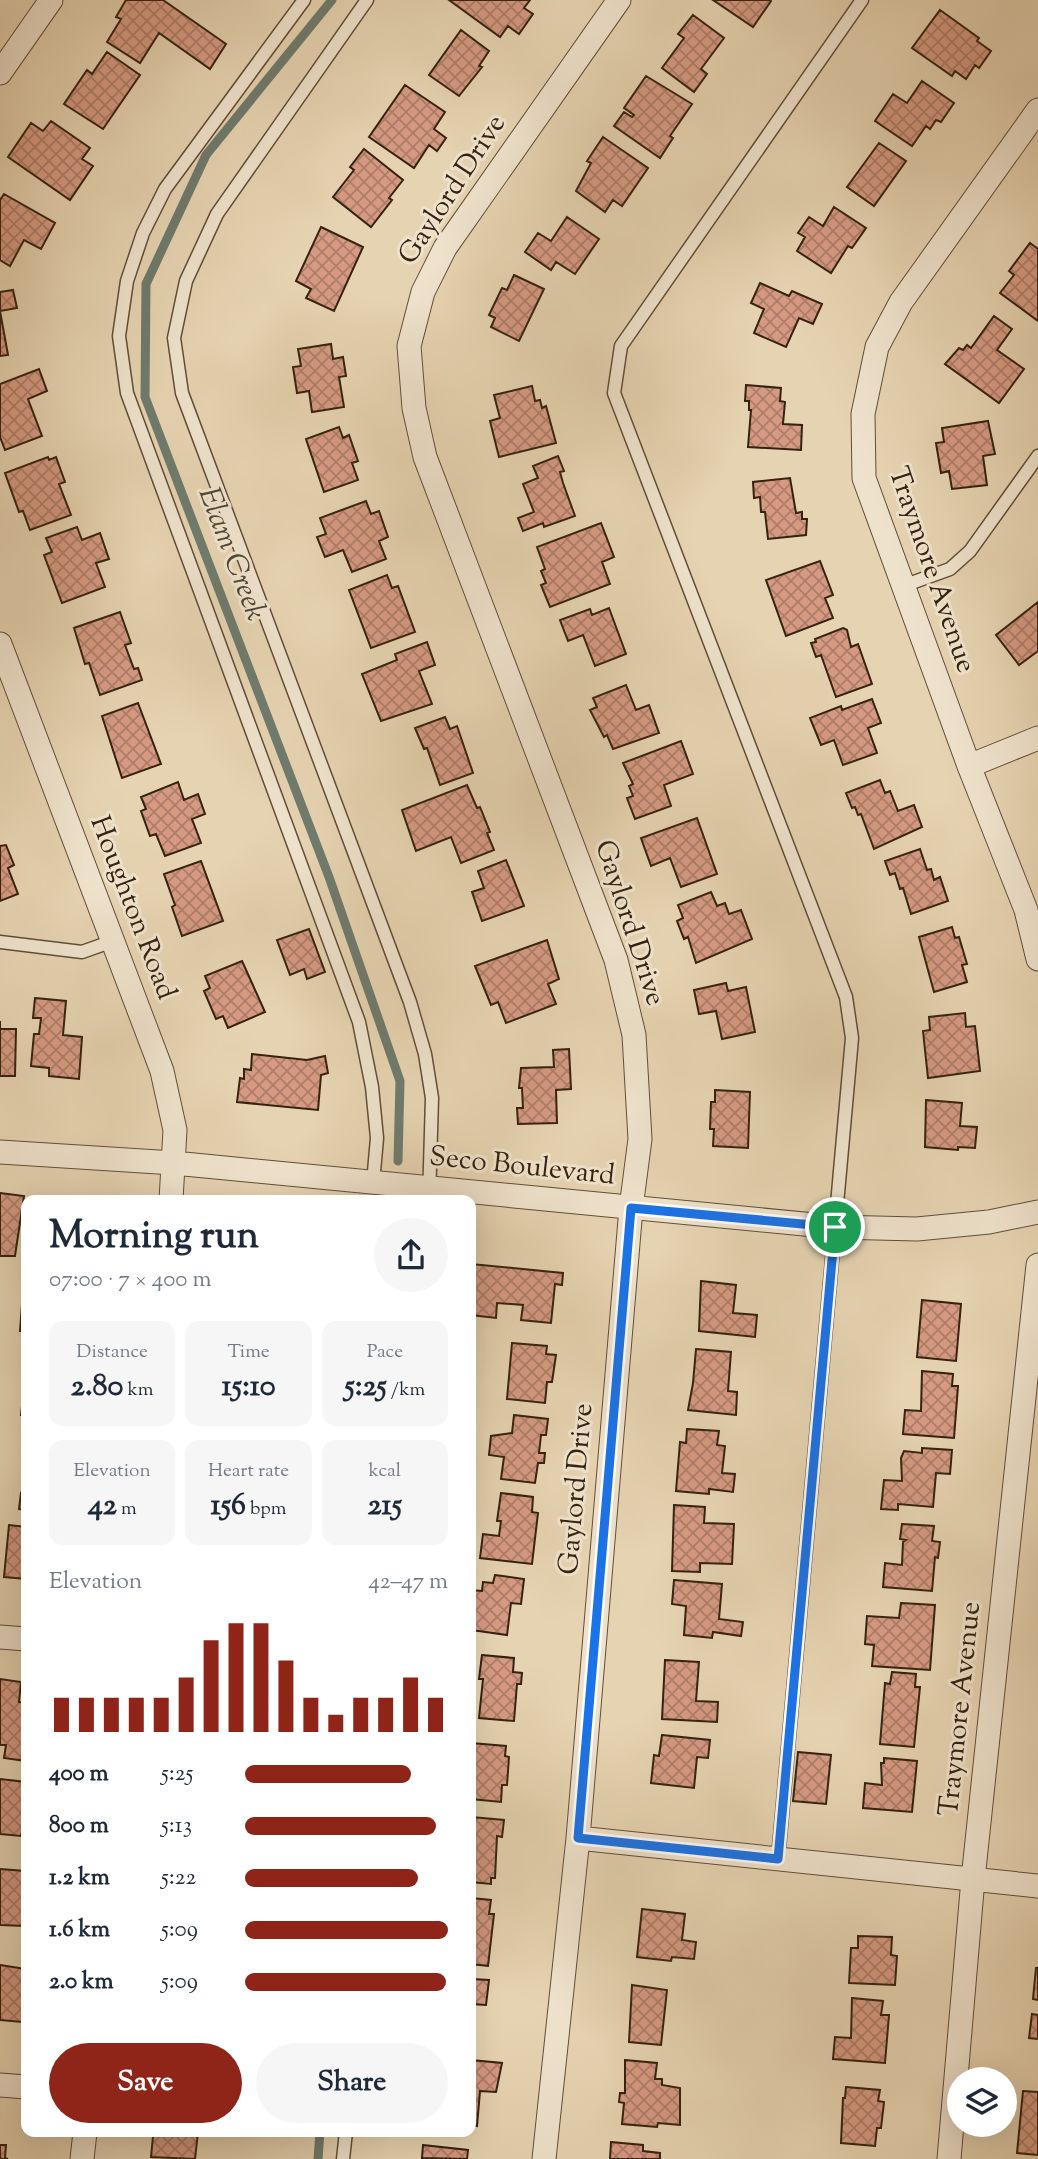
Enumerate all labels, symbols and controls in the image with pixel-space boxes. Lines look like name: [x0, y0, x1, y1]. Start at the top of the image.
street label: Gaylord Drive: [389, 107, 517, 273]
street label: Traymore Avenue: [877, 462, 985, 678]
water label: Elam Creek: [186, 481, 276, 627]
street label: Houghton Road: [79, 810, 185, 1006]
street label: Gaylord Drive: [583, 835, 675, 1011]
street label: Seco Boulevard: [427, 1137, 617, 1197]
pin: [805, 1197, 865, 1257]
icon: arrive: [816, 1208, 854, 1246]
text: Morning run: [49, 1211, 259, 1265]
button: share: [374, 1218, 448, 1292]
text: 07:00 · 7 × 400 m: [49, 1264, 211, 1297]
text: Distance: [76, 1339, 148, 1366]
text: Time: [227, 1339, 270, 1366]
text: Pace: [367, 1339, 403, 1366]
text: 2.80: [71, 1366, 123, 1409]
text: 15:10: [221, 1366, 276, 1409]
text: 5:25: [344, 1366, 387, 1409]
text: km: [123, 1377, 153, 1404]
text: /km: [387, 1377, 425, 1404]
street label: Gaylord Drive: [550, 1402, 604, 1576]
text: Elevation: [74, 1458, 151, 1485]
text: Heart rate: [208, 1458, 289, 1485]
text: kcal: [369, 1458, 401, 1485]
text: 42: [88, 1485, 117, 1528]
text: 156: [211, 1485, 246, 1528]
text: 215: [368, 1485, 402, 1528]
text: m: [117, 1496, 137, 1523]
text: bpm: [246, 1496, 286, 1523]
text: Elevation: [49, 1566, 142, 1599]
text: 42–47 m: [368, 1566, 448, 1599]
street label: Traymore Avenue: [930, 1600, 992, 1818]
text: 400 m: [49, 1758, 109, 1791]
text: 5:25: [161, 1758, 193, 1791]
text: 800 m: [49, 1810, 109, 1843]
text: 5:13: [161, 1810, 192, 1843]
text: 1.2 km: [49, 1862, 110, 1895]
text: 5:22: [161, 1862, 196, 1895]
text: 1.6 km: [49, 1914, 110, 1947]
text: 5:09: [161, 1914, 198, 1947]
text: 2.0 km: [49, 1966, 114, 1999]
text: 5:09: [161, 1966, 198, 1999]
button: Save: [49, 2043, 242, 2123]
button: Share: [256, 2043, 448, 2123]
map controls: [947, 2067, 1017, 2137]
button: layers: [947, 2067, 1017, 2137]

